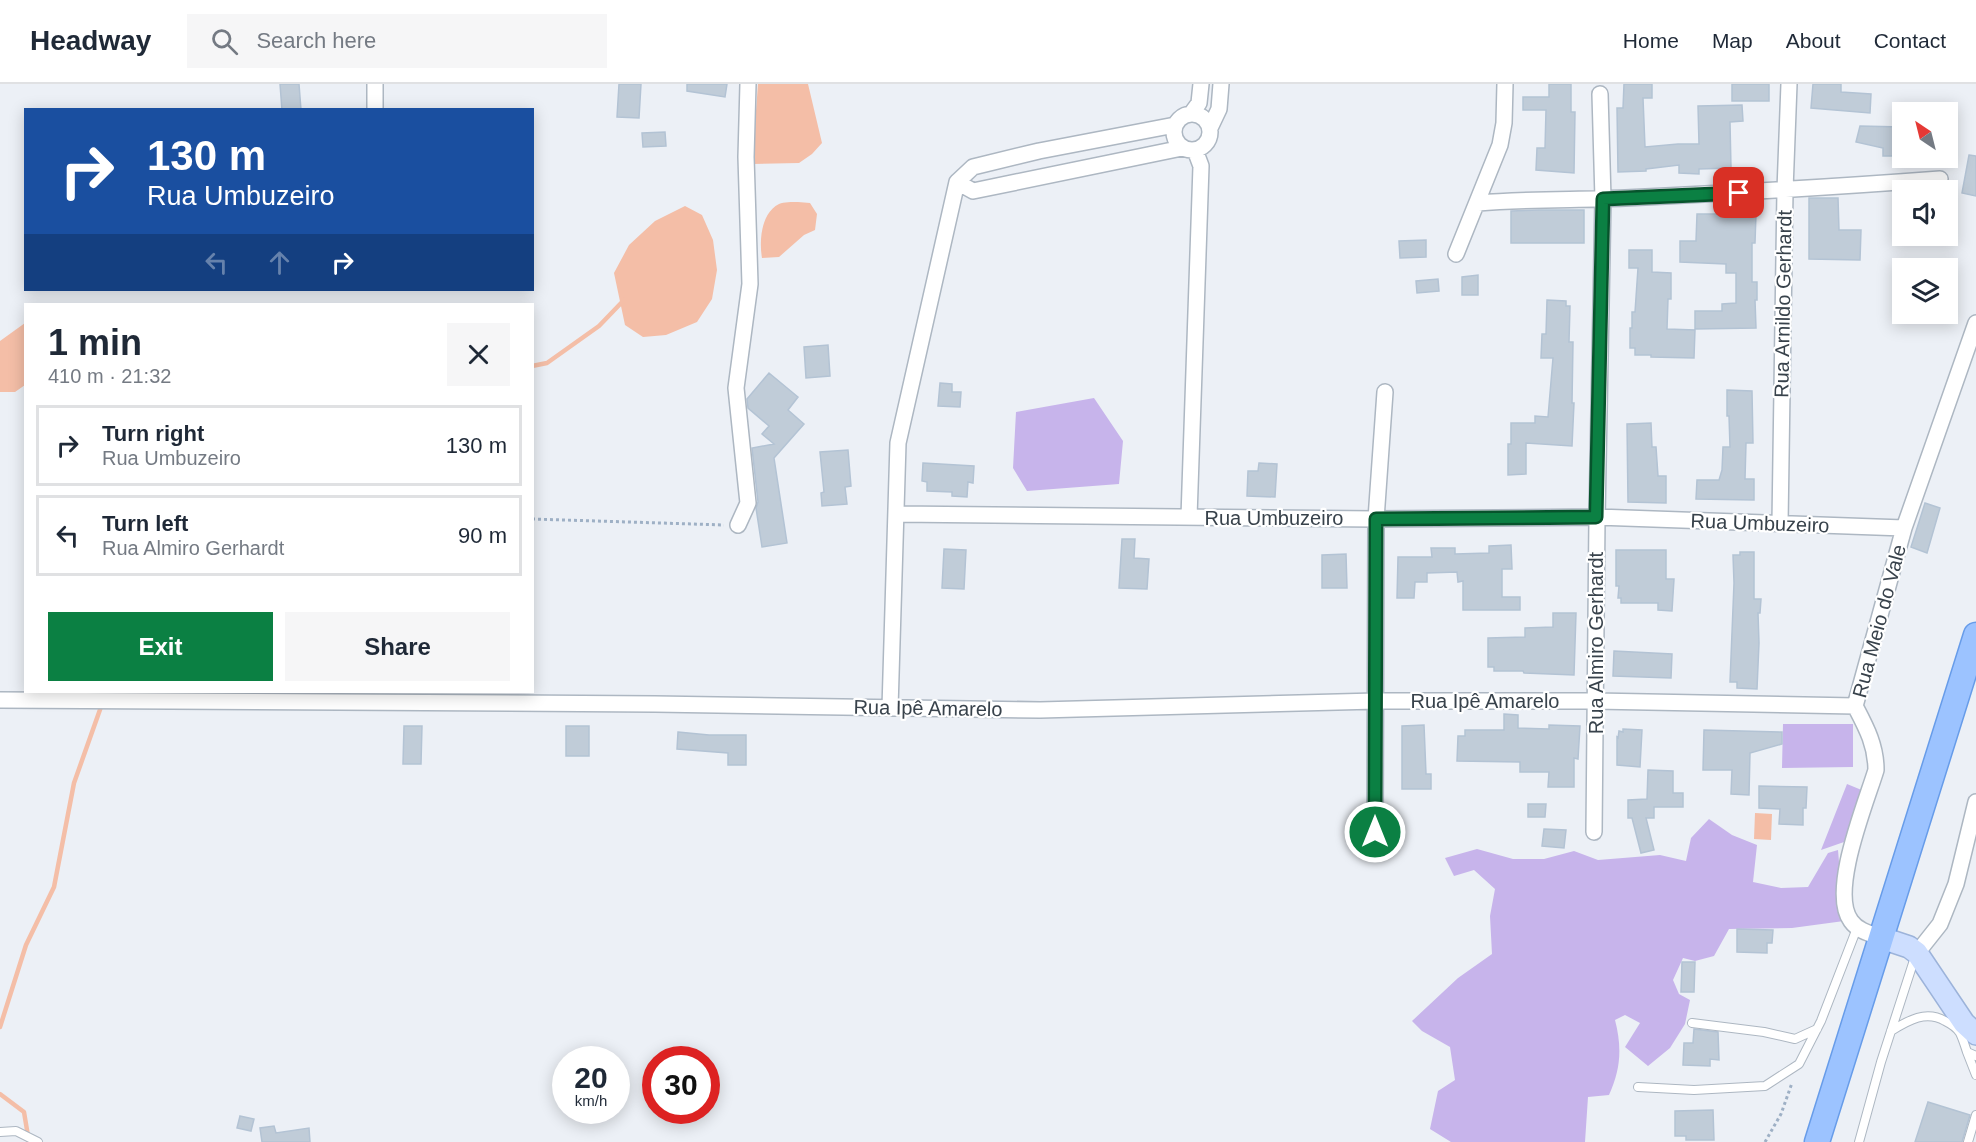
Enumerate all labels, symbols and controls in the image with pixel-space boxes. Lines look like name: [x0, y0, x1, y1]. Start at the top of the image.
search box: [187, 14, 607, 68]
text: Headway: [30, 25, 151, 56]
icon: search: [208, 25, 241, 58]
text: Search here: [256, 28, 376, 53]
text: Home: [1623, 29, 1679, 52]
text: Map: [1712, 29, 1753, 52]
text: About: [1786, 29, 1841, 52]
text: Contact: [1874, 29, 1946, 52]
north arrow: [1892, 102, 1958, 168]
map controls: [1892, 102, 1958, 324]
icon: right: [48, 132, 126, 210]
text: 130 m: [147, 132, 266, 179]
pin: [1713, 167, 1764, 218]
icon: arrive: [1722, 176, 1755, 209]
button: sound: [1892, 180, 1958, 246]
text: Rua Umbuzeiro: [147, 181, 335, 211]
street label: Rua Arnildo Gerhardt: [1770, 209, 1796, 398]
icon: left: [200, 246, 233, 279]
icon: ahead: [263, 246, 296, 279]
icon: right: [326, 246, 359, 279]
button: layers: [1892, 258, 1958, 324]
text: 1 min: [48, 322, 142, 363]
button: close: [447, 323, 510, 386]
text: 410 m · 21:32: [48, 365, 171, 387]
text: Turn right: [102, 421, 204, 446]
icon: right: [51, 429, 84, 462]
text: 130 m: [446, 433, 507, 458]
text: Rua Umbuzeiro: [102, 447, 241, 469]
street label: Rua Umbuzeiro: [1205, 507, 1343, 529]
street label: Rua Umbuzeiro: [1690, 510, 1830, 536]
text: Turn left: [102, 511, 188, 536]
icon: left: [51, 519, 84, 552]
text: 90 m: [458, 523, 507, 548]
text: Rua Almiro Gerhardt: [102, 537, 284, 559]
street label: Rua Meio do Vale: [1848, 542, 1910, 700]
street label: Rua Almiro Gerhardt: [1585, 551, 1607, 734]
button: Exit: [48, 612, 273, 681]
button: Share: [285, 612, 510, 681]
street label: Rua Ipê Amarelo: [1411, 690, 1559, 712]
street label: Rua Ipê Amarelo: [853, 696, 1003, 720]
position arrow: [1343, 800, 1407, 864]
speed limit sign: 30: [642, 1046, 720, 1124]
text: 20: [574, 1061, 608, 1094]
text: km/h: [575, 1092, 607, 1109]

